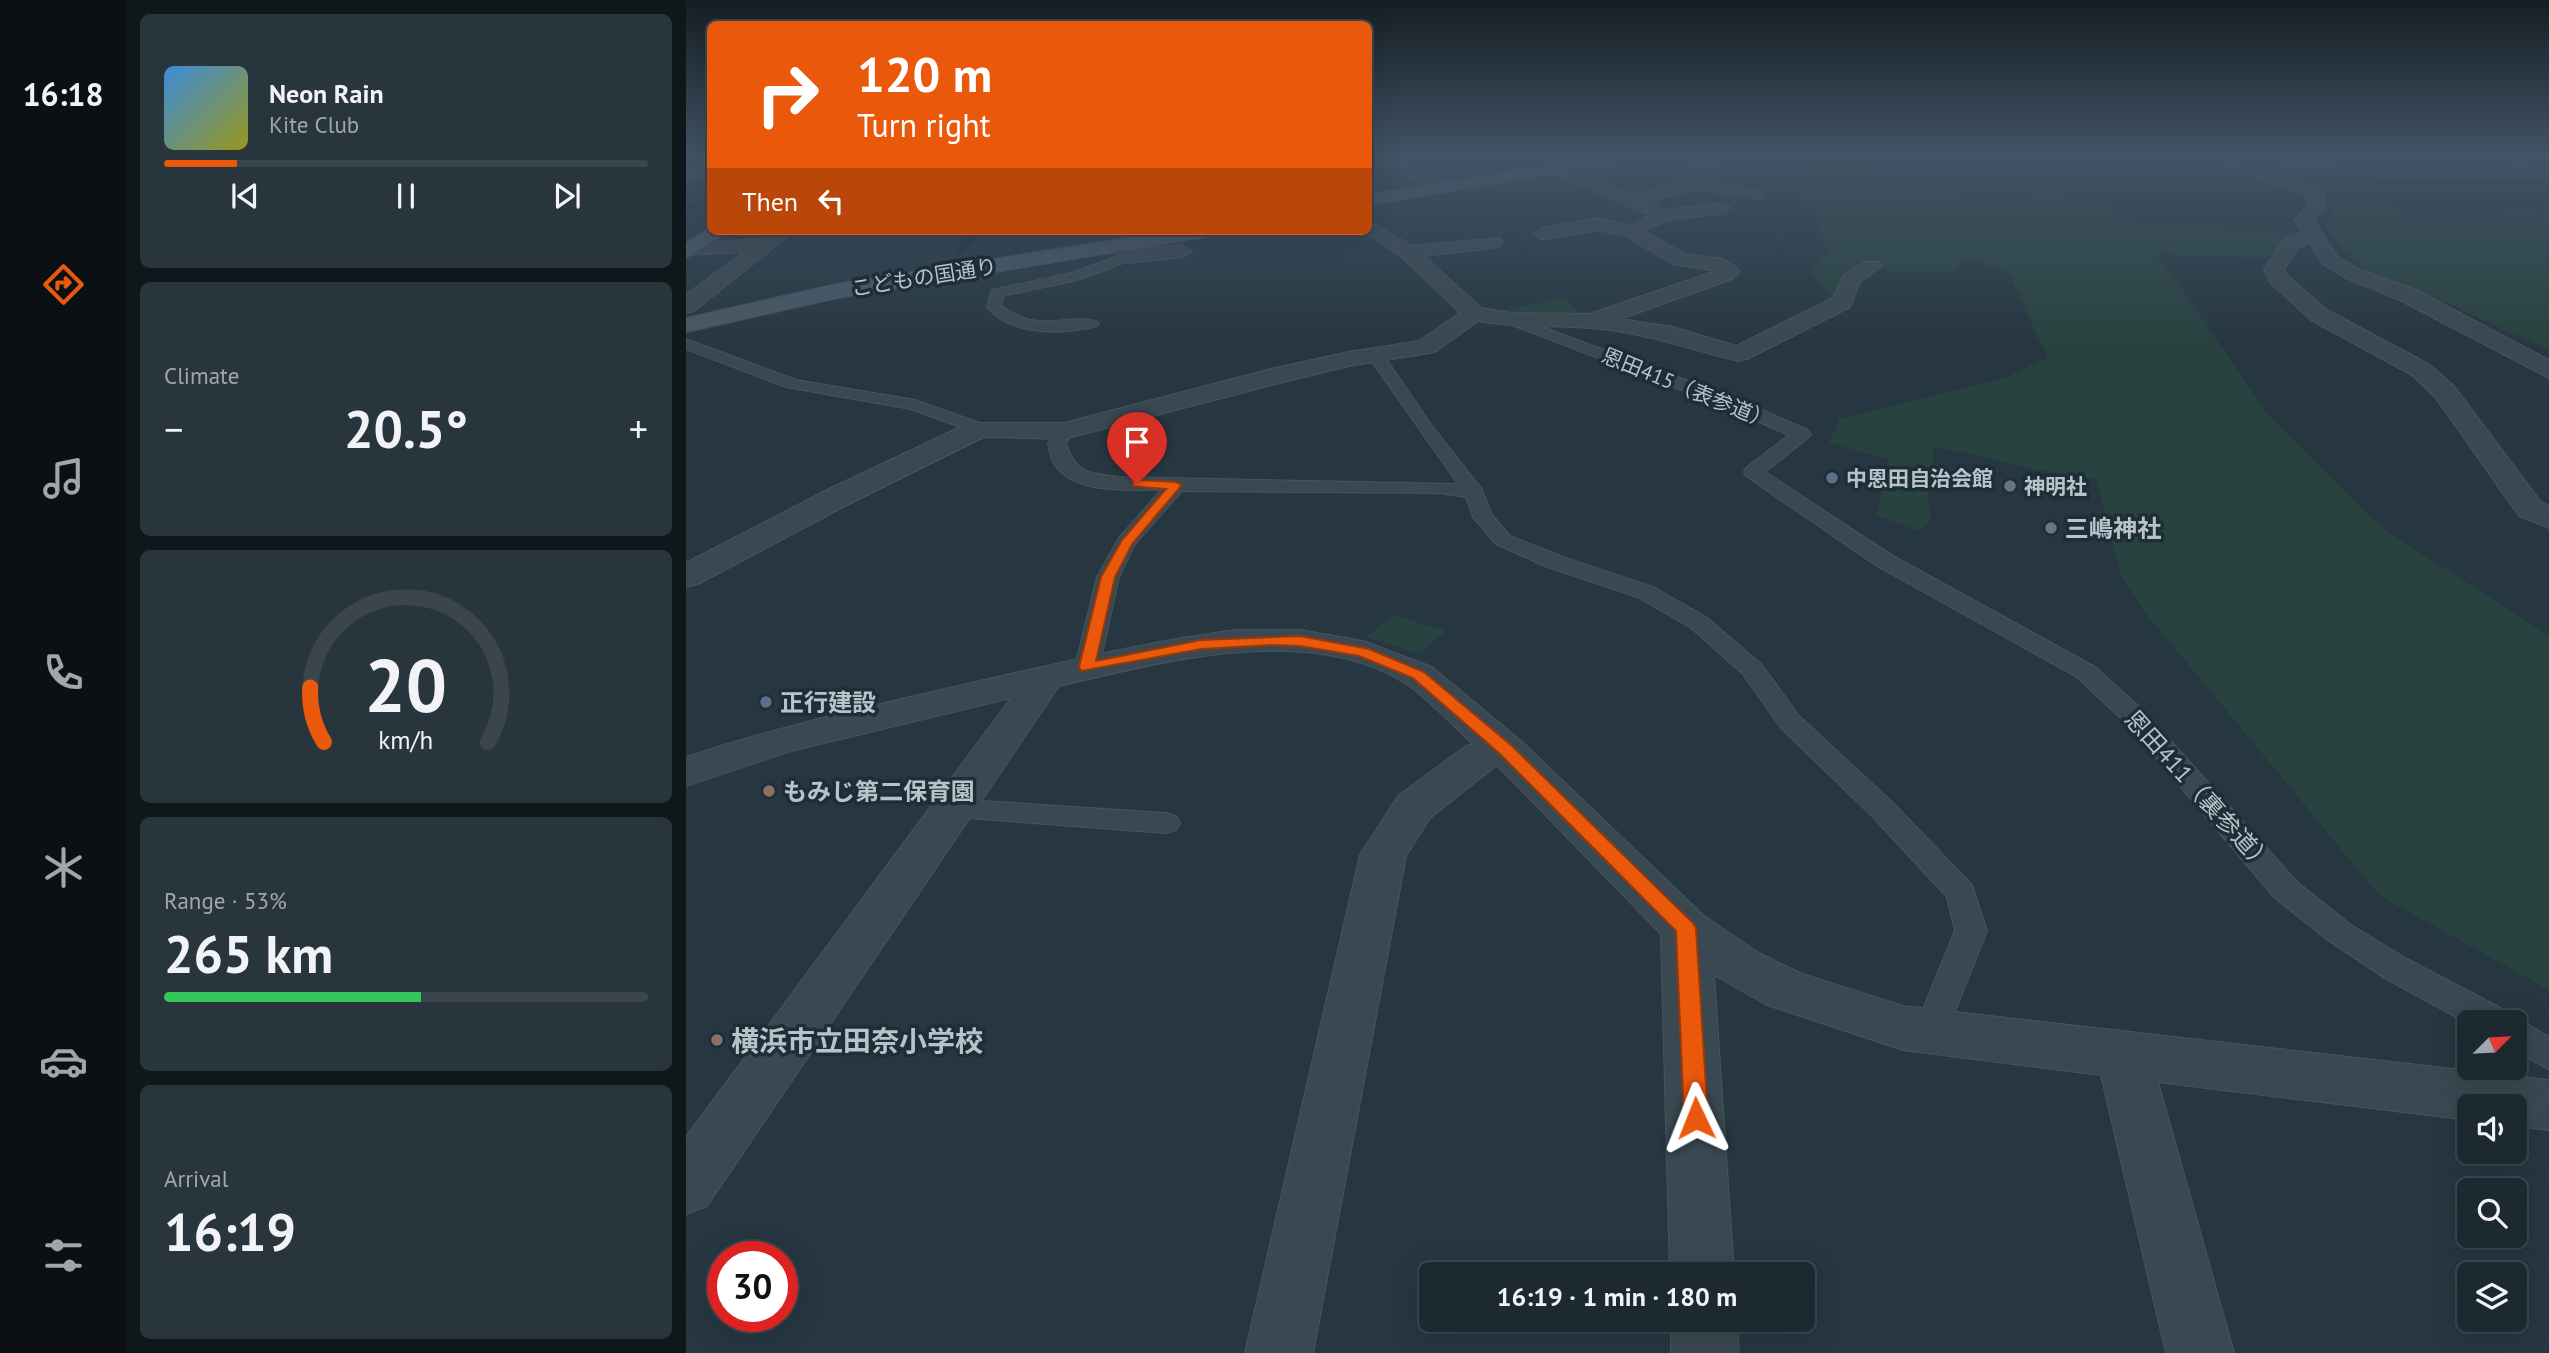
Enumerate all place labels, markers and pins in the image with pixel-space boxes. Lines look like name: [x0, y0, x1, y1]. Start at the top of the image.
pin: [1107, 412, 1167, 484]
place label: 中恩田自治会館: [1846, 465, 1993, 492]
marker: 中恩田自治会館: [1824, 470, 1840, 486]
place label: 神明社: [2024, 473, 2087, 500]
marker: 神明社: [2002, 478, 2018, 494]
place label: 三嶋神社: [2065, 513, 2161, 544]
marker: 三嶋神社: [2043, 520, 2059, 536]
place label: 正行建設: [780, 687, 876, 718]
marker: 正行建設: [758, 694, 774, 710]
place label: もみじ第二保育園: [783, 776, 975, 807]
marker: もみじ第二保育園: [761, 783, 777, 799]
place label: 横浜市立田奈小学校: [731, 1022, 983, 1059]
marker: 横浜市立田奈小学校: [709, 1032, 725, 1048]

